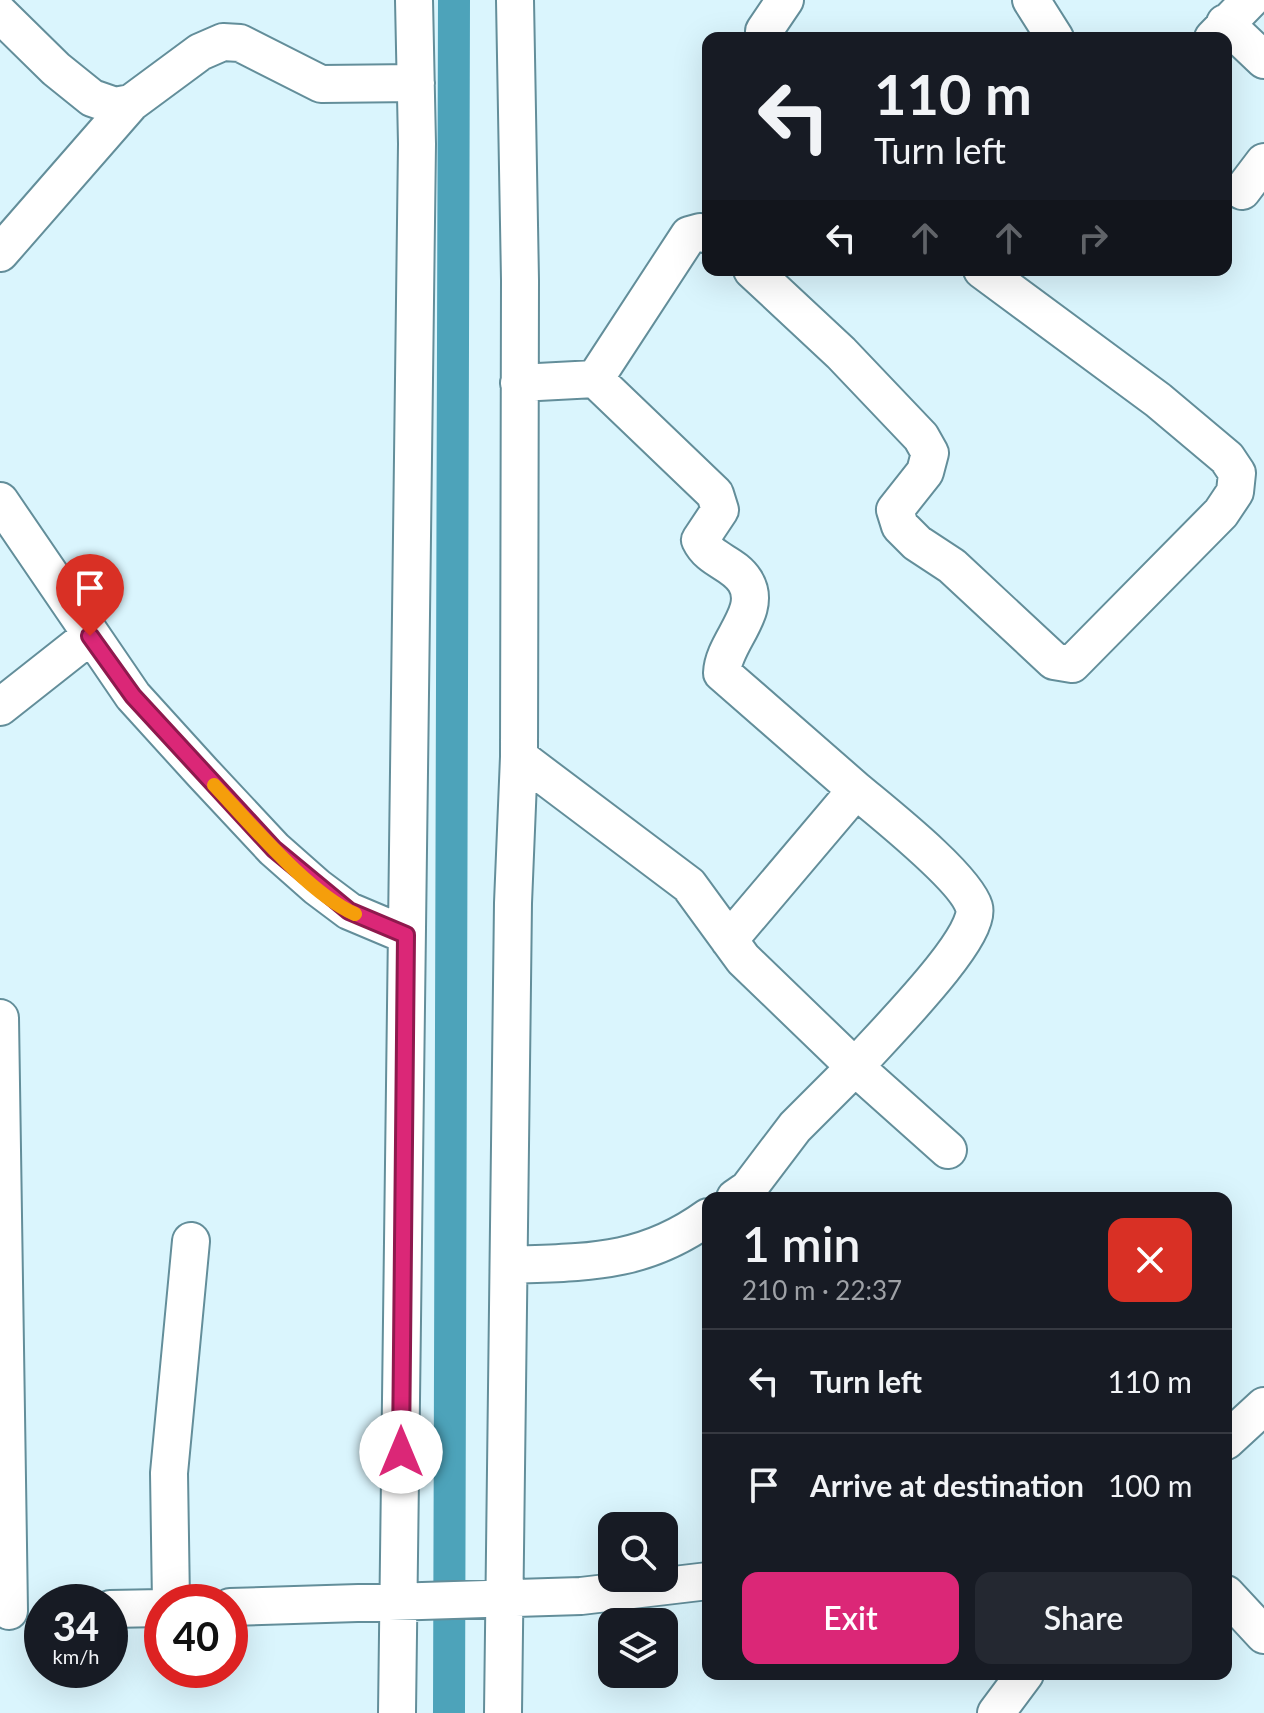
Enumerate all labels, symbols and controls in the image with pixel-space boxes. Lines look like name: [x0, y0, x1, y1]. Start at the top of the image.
text: 110 m: [874, 60, 1032, 127]
icon: left: [742, 64, 846, 168]
text: Turn left: [874, 128, 1006, 172]
icon: left: [819, 216, 863, 260]
icon: ahead: [903, 216, 947, 260]
icon: ahead: [987, 216, 1031, 260]
icon: right: [1071, 216, 1115, 260]
pin: [56, 554, 124, 636]
icon: arrive: [68, 566, 112, 610]
text: 1 min: [742, 1215, 860, 1272]
button: close: [1108, 1218, 1192, 1302]
text: 210 m · 22:37: [742, 1274, 902, 1306]
icon: left: [742, 1359, 786, 1403]
text: Turn left: [810, 1363, 922, 1399]
text: 110 m: [1107, 1363, 1192, 1399]
position arrow: [359, 1410, 443, 1494]
icon: arrive: [742, 1463, 786, 1507]
text: Arrive at destination: [810, 1467, 1084, 1503]
text: 100 m: [1108, 1467, 1192, 1503]
map controls: [598, 1512, 678, 1688]
button: search: [598, 1512, 678, 1592]
button: Exit: [742, 1572, 959, 1664]
button: Share: [975, 1572, 1192, 1664]
speed limit sign: 40: [144, 1584, 248, 1688]
text: 34: [53, 1602, 99, 1650]
button: layers: [598, 1608, 678, 1688]
text: km/h: [53, 1644, 99, 1668]

